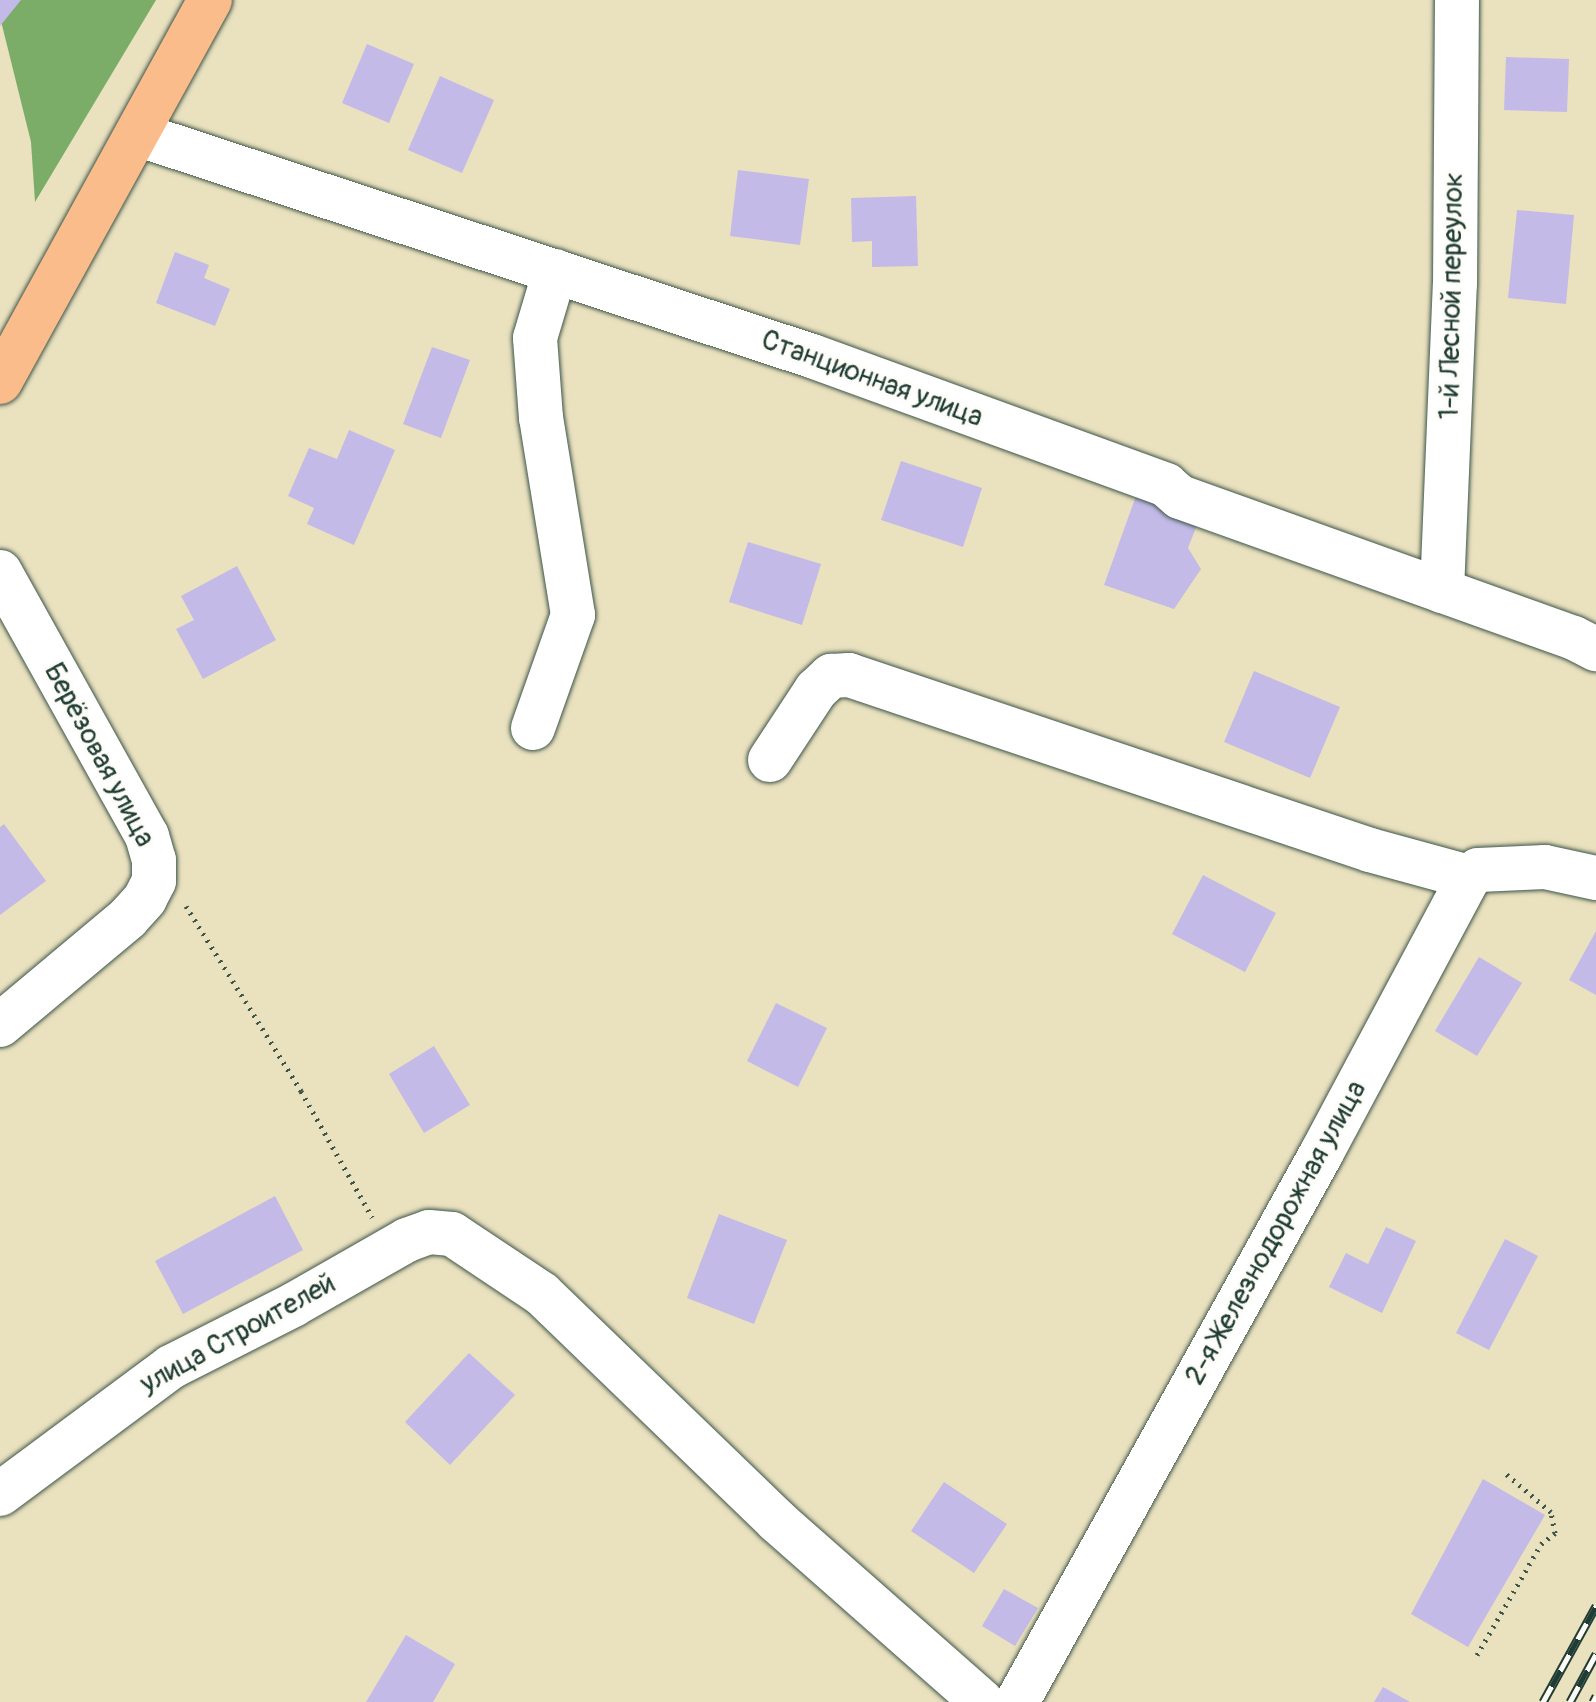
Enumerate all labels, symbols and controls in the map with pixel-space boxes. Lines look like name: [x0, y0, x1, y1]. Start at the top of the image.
street label: 1-й Лесной переулок: [1433, 172, 1471, 420]
street label: Станционная улица: [757, 323, 987, 435]
street label: Берёзовая улица: [36, 657, 162, 853]
street label: 2-я Железнодорожная улица: [1178, 1075, 1374, 1391]
street label: улица Строителей: [135, 1267, 341, 1401]

